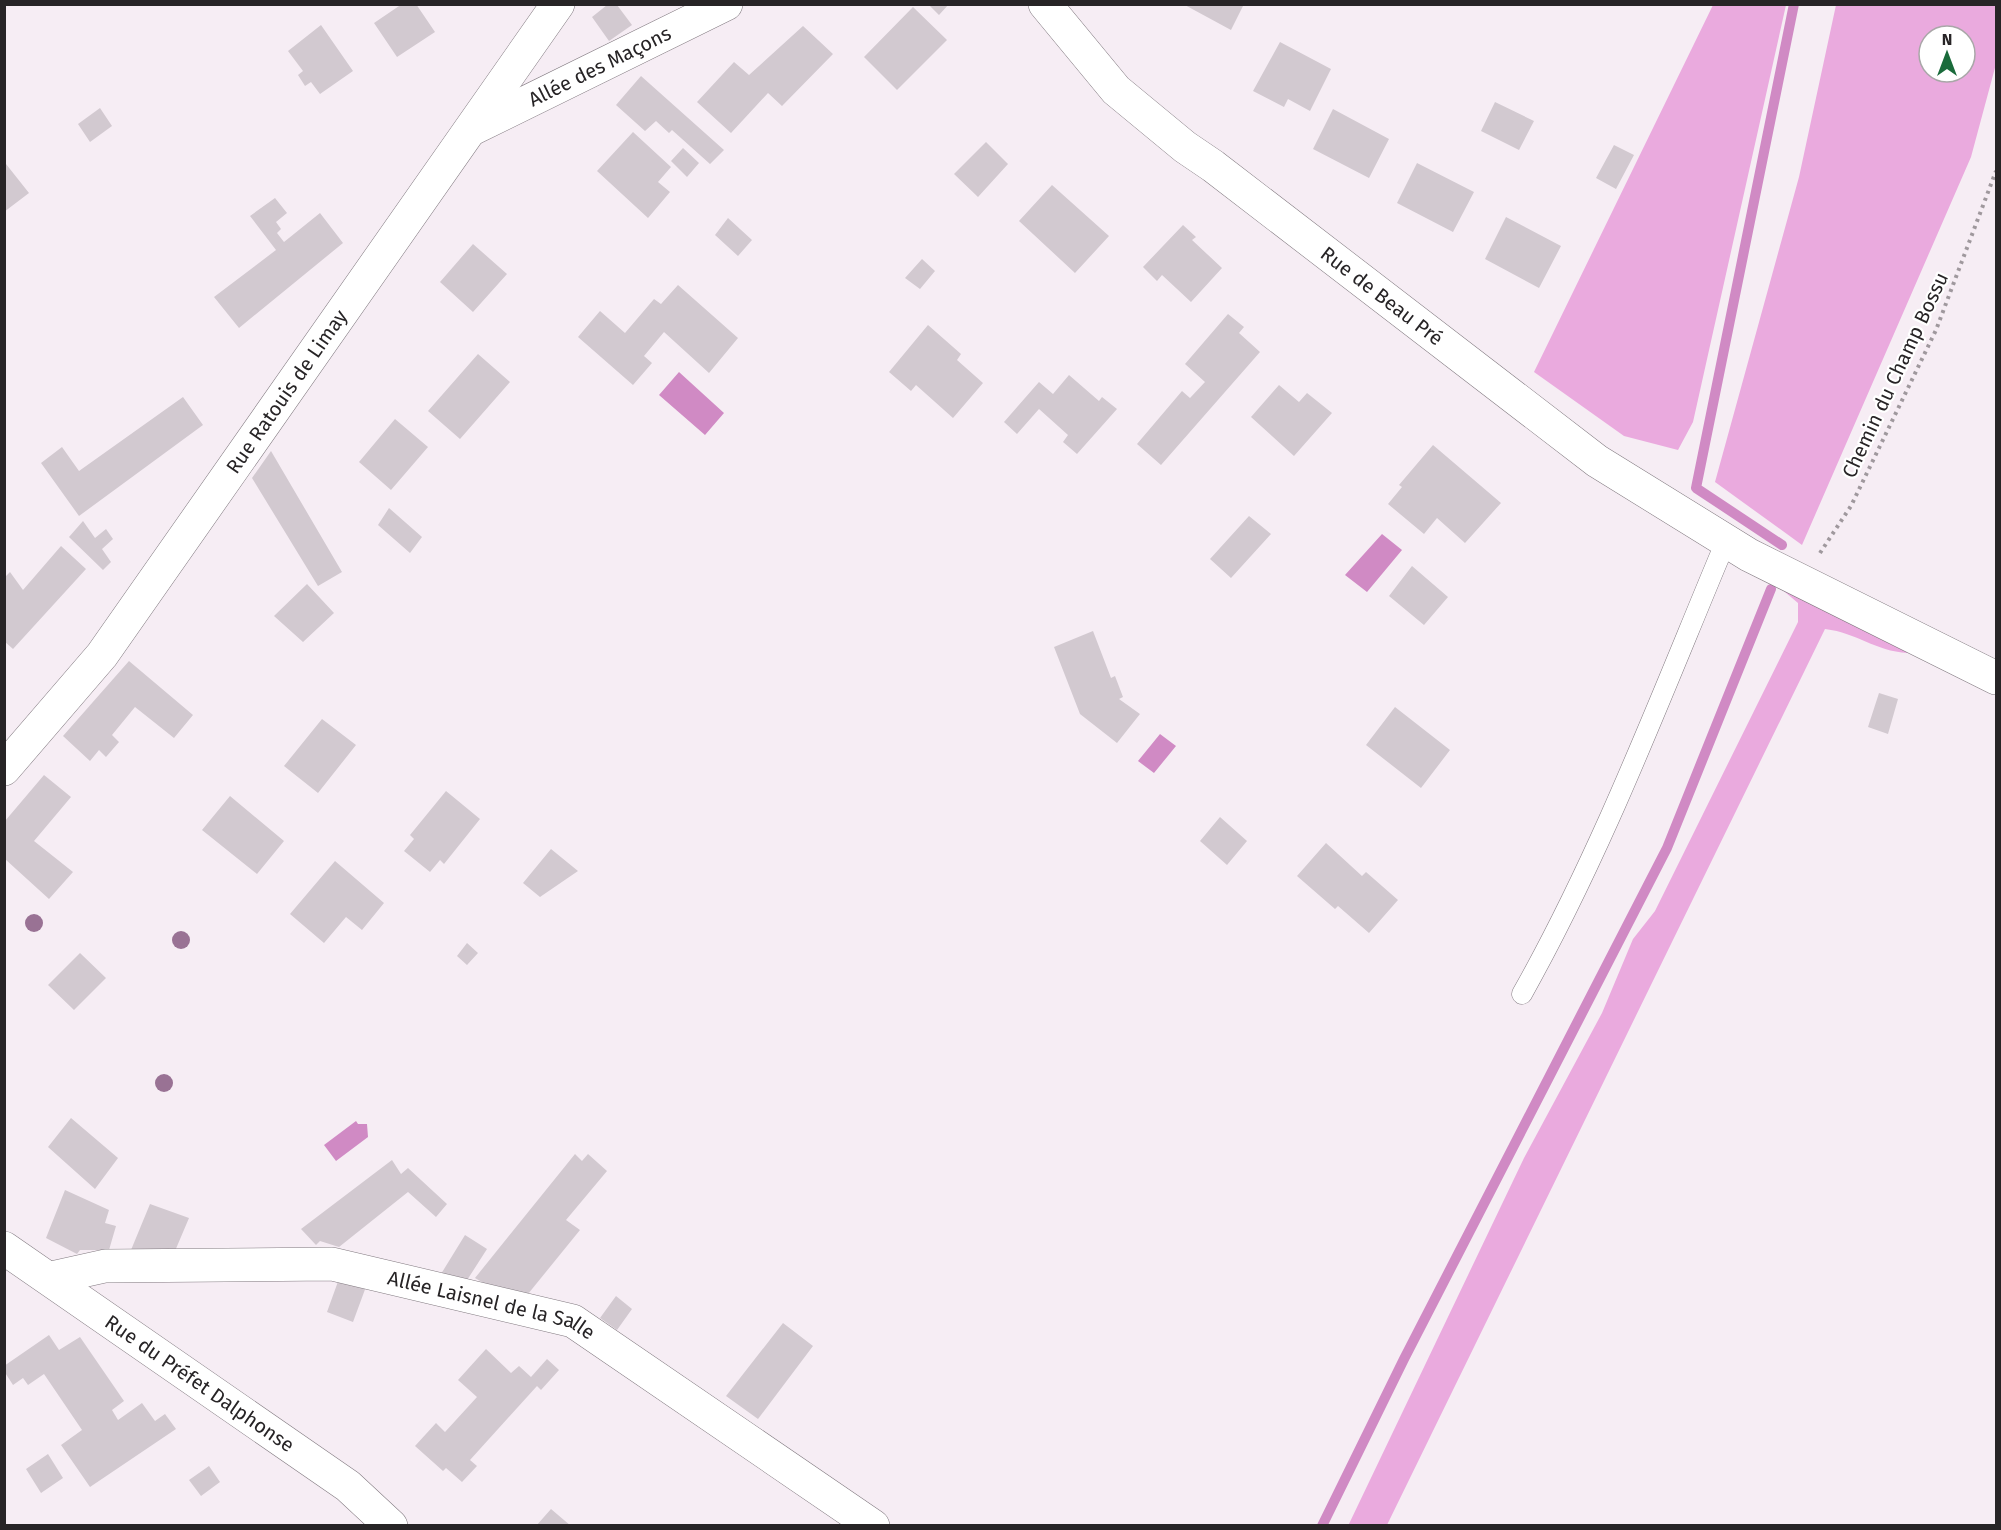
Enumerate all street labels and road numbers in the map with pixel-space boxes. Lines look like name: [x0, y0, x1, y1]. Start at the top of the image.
street label: Allée des Maçons: [524, 21, 675, 111]
street label: Rue de Beau Pré: [1316, 241, 1448, 350]
street label: Chemin du Champ Bossu: [1837, 268, 1953, 482]
street label: Rue Ratouis de Limay: [221, 305, 352, 478]
street label: Allée Laisnel de la Salle: [385, 1266, 600, 1344]
street label: Rue du Préfet Dalphonse: [101, 1310, 299, 1457]

